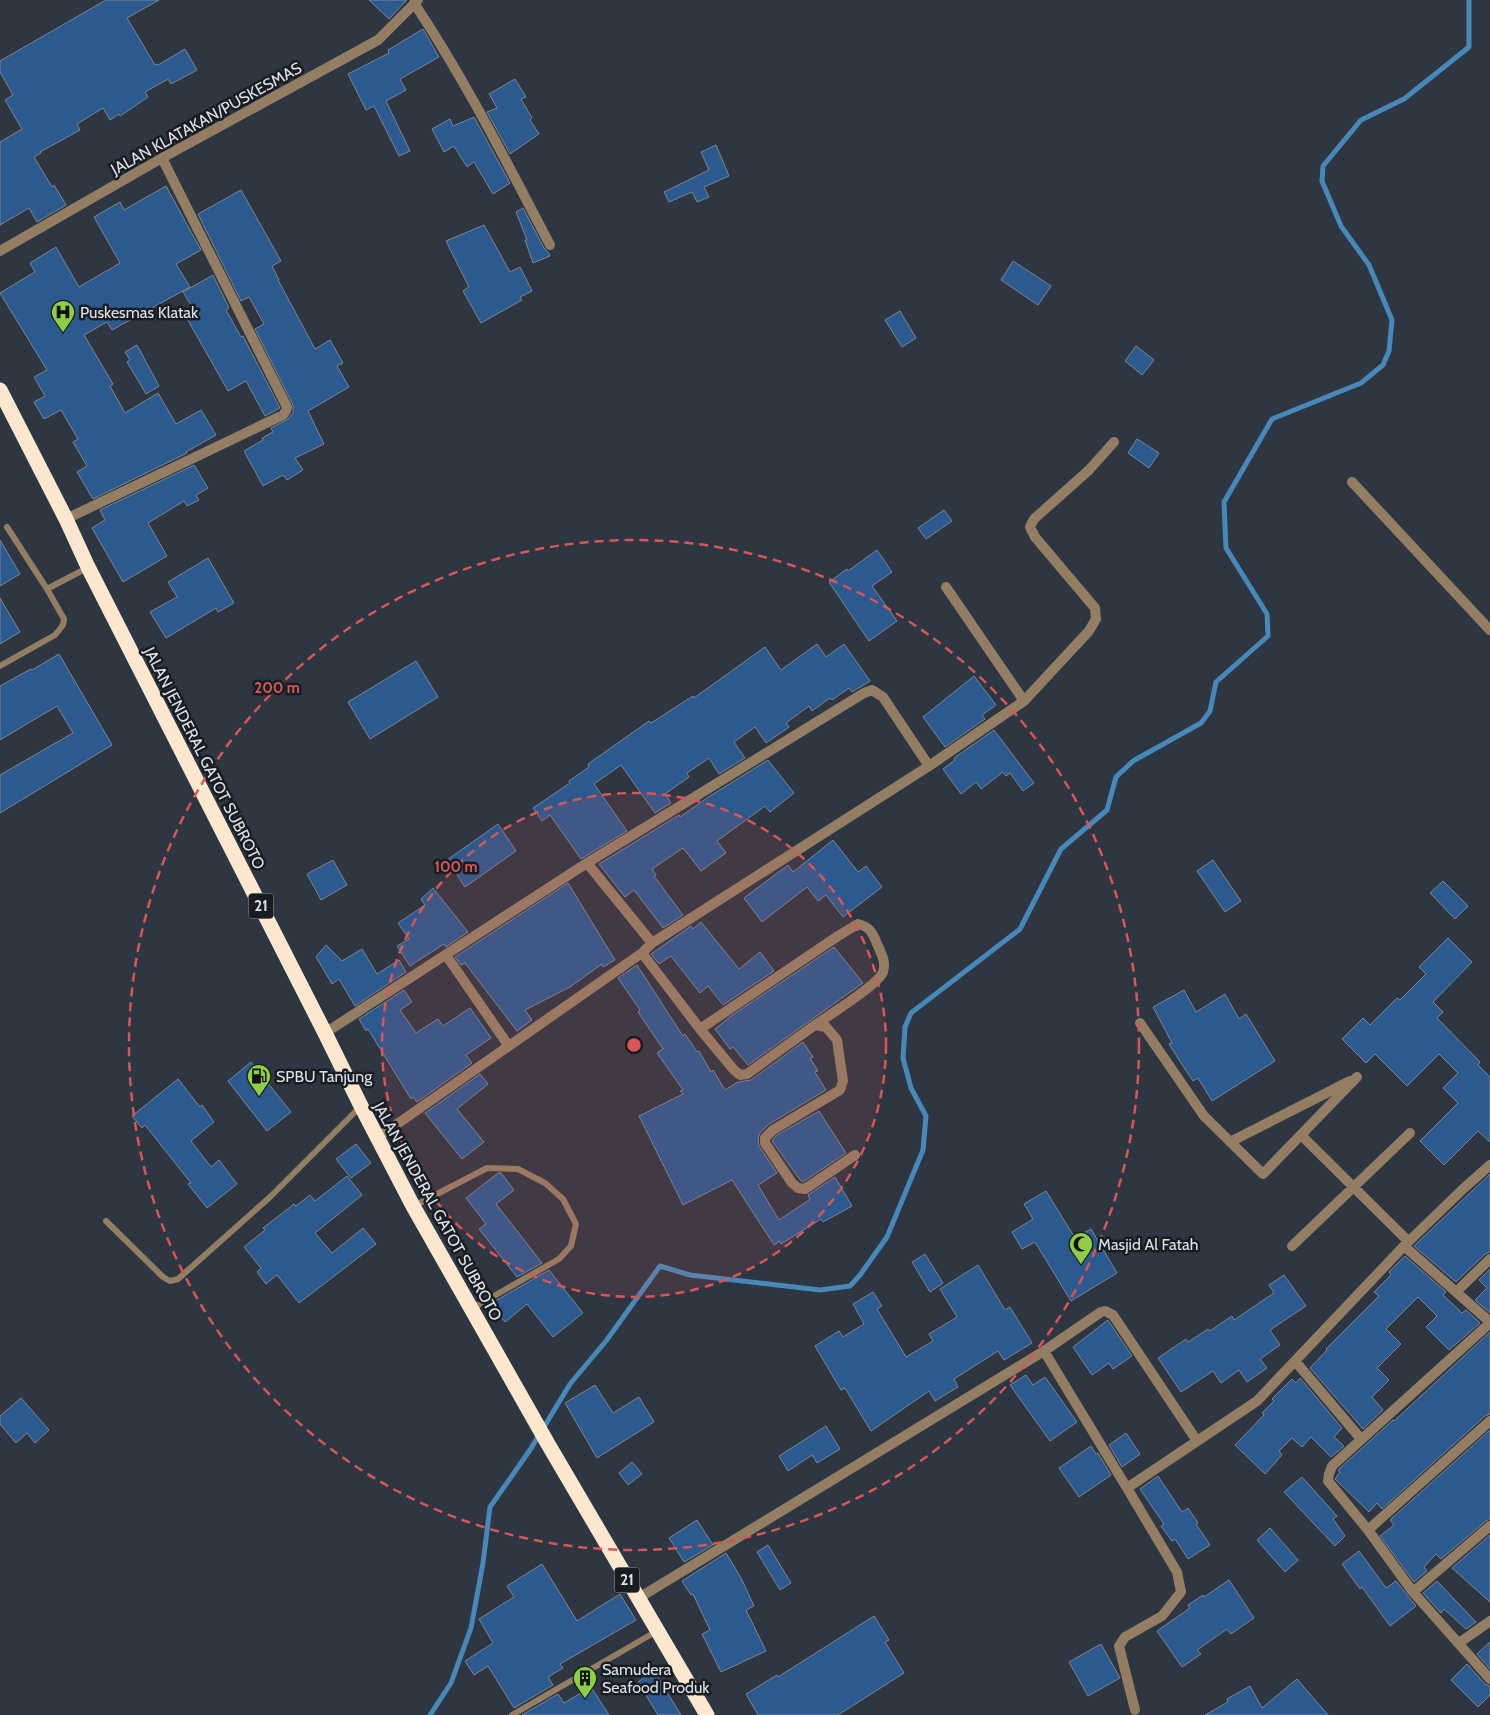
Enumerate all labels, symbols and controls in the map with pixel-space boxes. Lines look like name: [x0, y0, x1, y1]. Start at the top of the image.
street label: JALAN KLATAKAN/PUSKESMAS: [107, 58, 305, 179]
hospital icon: Puskesmas Klatak: [50, 299, 76, 333]
place label: Puskesmas Klatak: [80, 303, 199, 322]
street label: JALAN JENDERAL GATOT SUBROTO: [140, 643, 269, 873]
text: 200 m: [254, 679, 300, 697]
text: 100 m: [434, 858, 478, 876]
road number: 21: [248, 894, 274, 918]
centre of rings: [625, 1036, 643, 1054]
fuel station icon: SPBU Tanjung: [246, 1063, 272, 1097]
place label: SPBU Tanjung: [276, 1067, 373, 1086]
street label: JALAN JENDERAL GATOT SUBROTO: [369, 1098, 506, 1324]
mosque icon: Masjid Al Fatah: [1068, 1231, 1094, 1265]
place label: Masjid Al Fatah: [1098, 1235, 1198, 1254]
road number: 21: [614, 1568, 640, 1592]
place label: Samudera Seafood Produk: [602, 1660, 710, 1697]
building icon: Samudera Seafood Produk: [572, 1665, 598, 1699]

